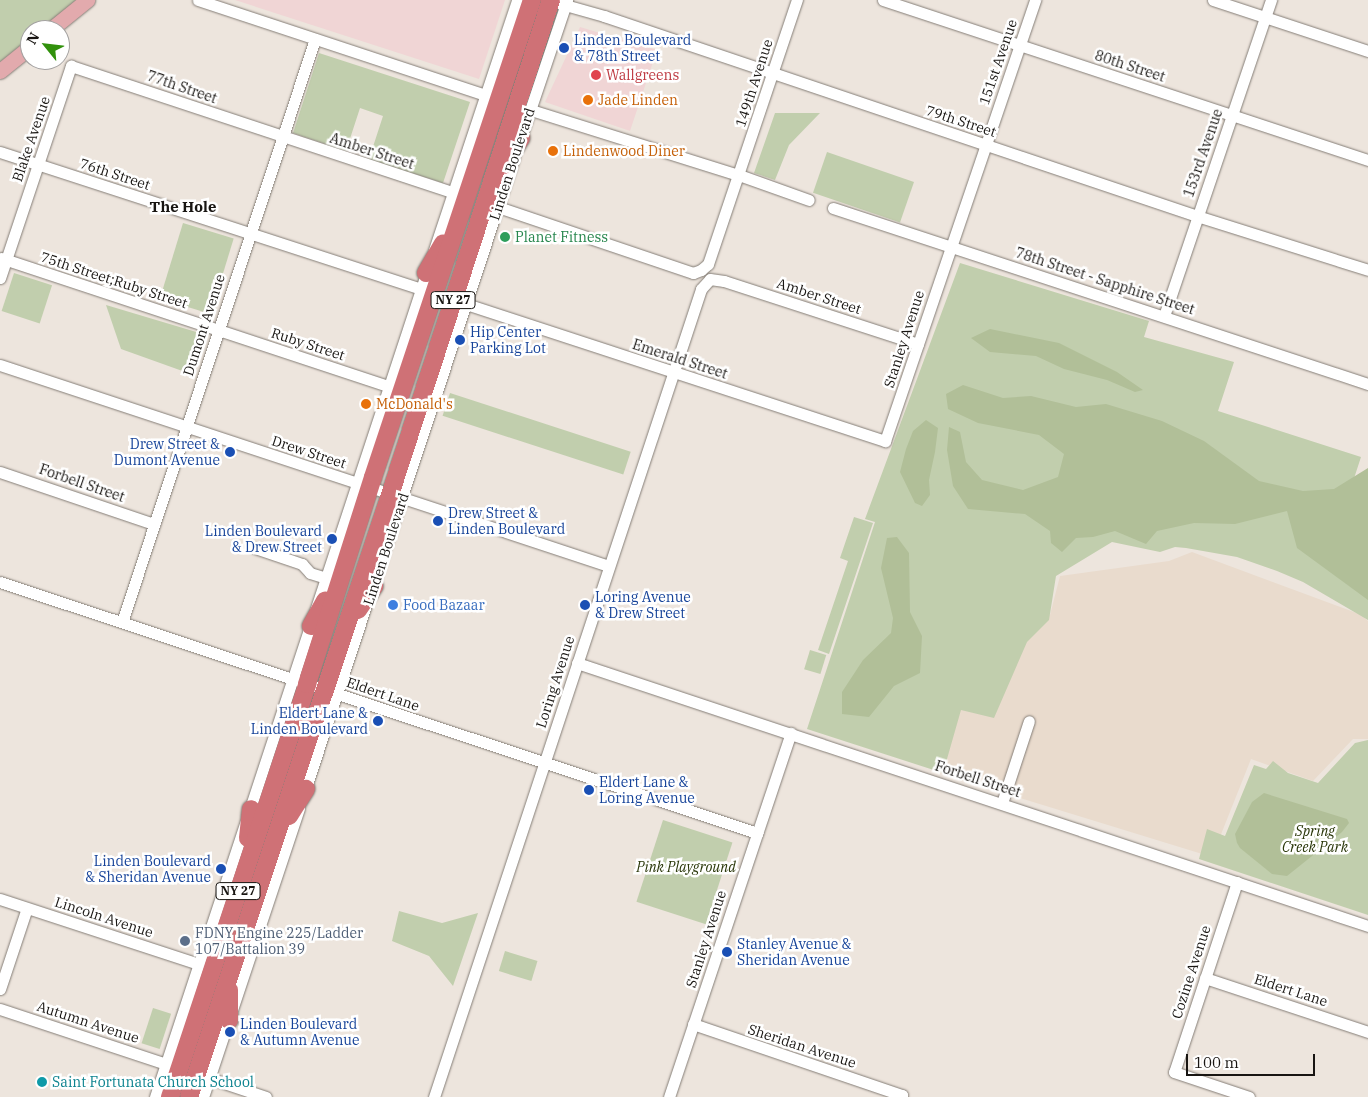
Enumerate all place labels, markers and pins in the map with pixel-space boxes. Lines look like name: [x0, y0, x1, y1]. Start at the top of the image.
place label: Linden Boulevard & 78th Street: [574, 32, 691, 64]
marker: Linden Boulevard & 78th Street: [558, 42, 570, 54]
place label: Wallgreens: [606, 67, 679, 83]
marker: Wallgreens: [590, 69, 602, 81]
place label: Jade Linden: [598, 92, 678, 108]
marker: Jade Linden: [582, 94, 594, 106]
place label: Lindenwood Diner: [563, 143, 685, 159]
marker: Lindenwood Diner: [547, 145, 559, 157]
place label: Planet Fitness: [515, 229, 608, 245]
marker: Planet Fitness: [499, 231, 511, 243]
place label: Hip Center Parking Lot: [470, 324, 546, 357]
marker: Hip Center Parking Lot: [454, 334, 466, 346]
place label: McDonald's: [376, 396, 453, 412]
marker: McDonald's: [360, 398, 372, 410]
place label: Drew Street & Dumont Avenue: [114, 436, 220, 468]
marker: Drew Street & Dumont Avenue: [224, 446, 236, 458]
place label: Drew Street & Linden Boulevard: [448, 505, 565, 538]
marker: Drew Street & Linden Boulevard: [432, 515, 444, 527]
place label: Linden Boulevard & Drew Street: [205, 523, 322, 556]
marker: Linden Boulevard & Drew Street: [326, 533, 338, 545]
place label: Loring Avenue & Drew Street: [595, 589, 691, 622]
place label: Food Bazaar: [403, 597, 485, 613]
marker: Food Bazaar: [387, 599, 399, 611]
marker: Loring Avenue & Drew Street: [579, 599, 591, 611]
place label: Eldert Lane & Linden Boulevard: [251, 705, 368, 738]
marker: Eldert Lane & Linden Boulevard: [372, 715, 384, 727]
place label: Eldert Lane & Loring Avenue: [599, 774, 695, 806]
marker: Eldert Lane & Loring Avenue: [583, 784, 595, 796]
place label: Linden Boulevard & Sheridan Avenue: [85, 853, 211, 886]
marker: Linden Boulevard & Sheridan Avenue: [215, 863, 227, 875]
place label: FDNY Engine 225/Ladder 107/Battalion 39: [195, 925, 363, 958]
marker: FDNY Engine 225/Ladder 107/Battalion 39: [179, 935, 191, 947]
place label: Stanley Avenue & Sheridan Avenue: [737, 936, 852, 969]
marker: Stanley Avenue & Sheridan Avenue: [721, 946, 733, 958]
place label: Linden Boulevard & Autumn Avenue: [240, 1016, 360, 1048]
marker: Linden Boulevard & Autumn Avenue: [224, 1026, 236, 1038]
place label: Saint Fortunata Church School: [52, 1074, 254, 1090]
marker: Saint Fortunata Church School: [36, 1076, 48, 1088]

